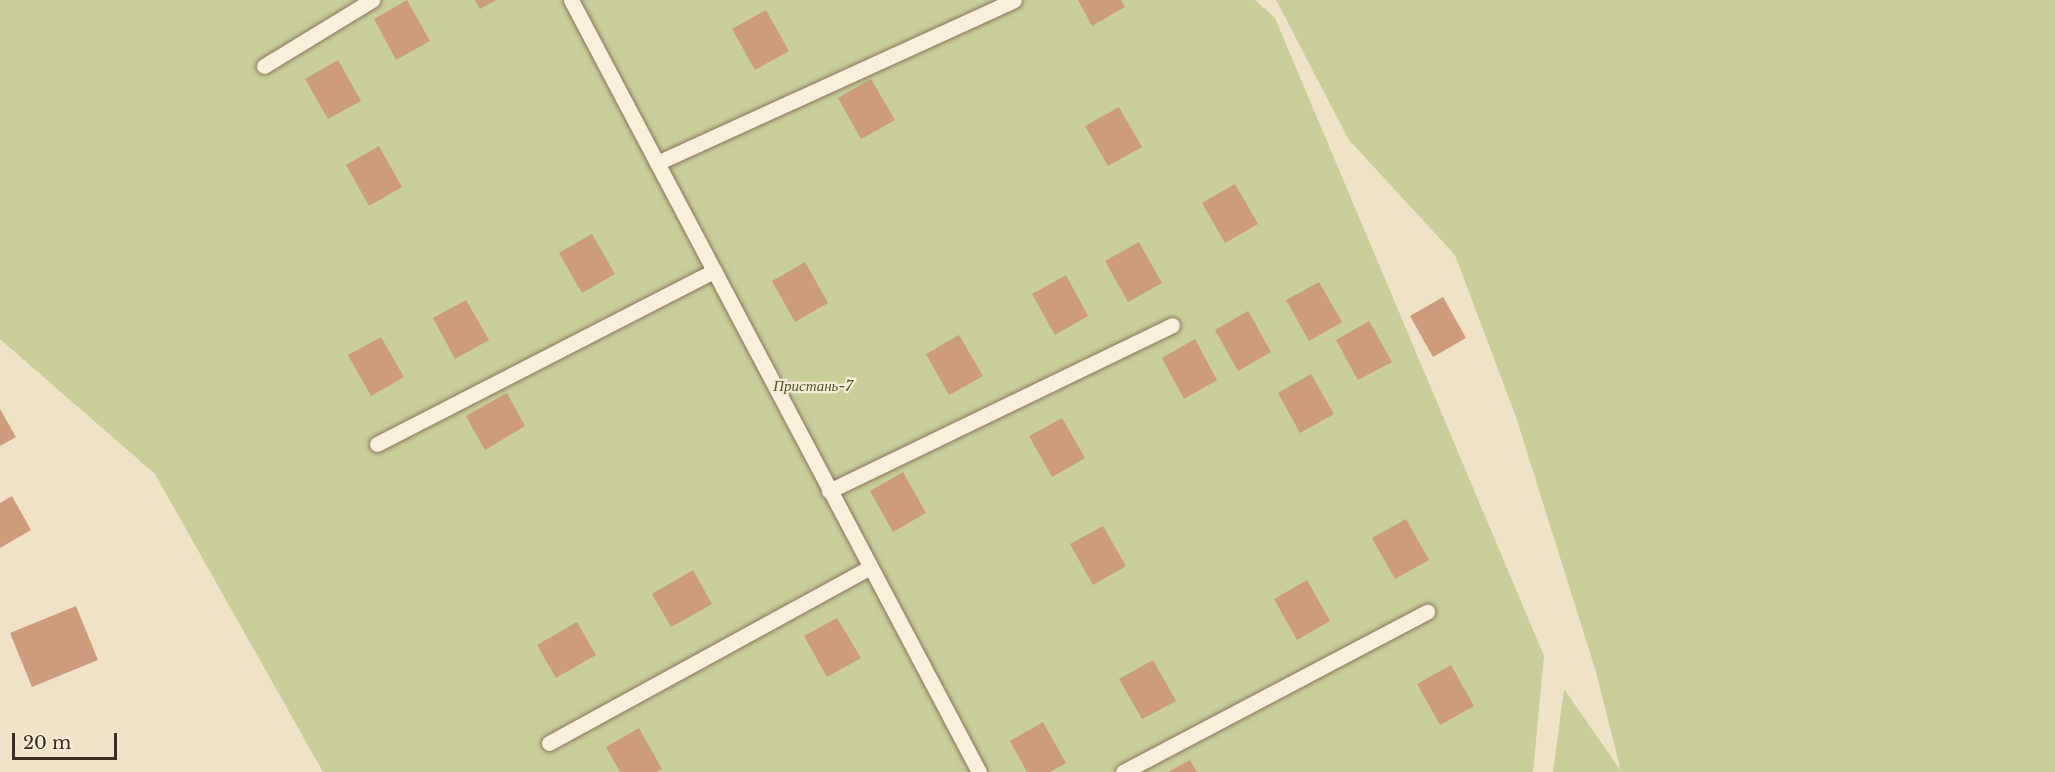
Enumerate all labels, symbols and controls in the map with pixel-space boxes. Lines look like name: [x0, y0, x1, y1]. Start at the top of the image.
park label: Пристань-7: [773, 377, 853, 395]
scale bar: [15, 721, 120, 759]
text: 20 m: [23, 732, 71, 754]

